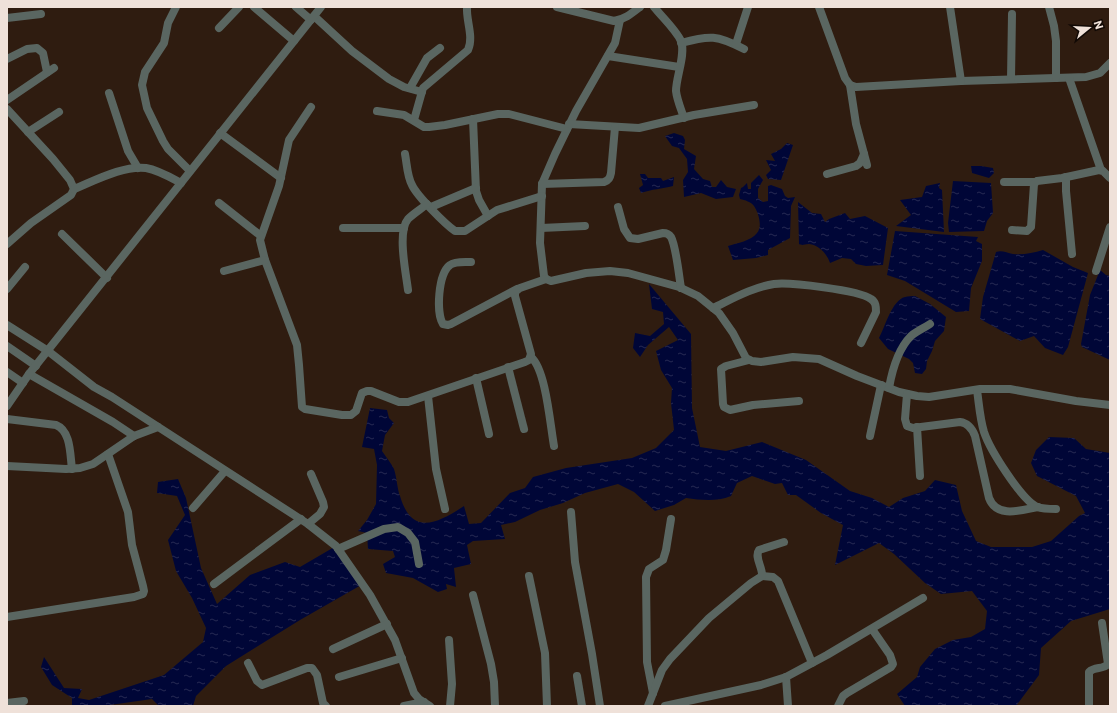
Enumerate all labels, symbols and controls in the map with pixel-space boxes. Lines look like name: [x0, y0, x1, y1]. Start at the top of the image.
north arrow: [1069, 8, 1109, 48]
text: N: [1092, 19, 1106, 31]

